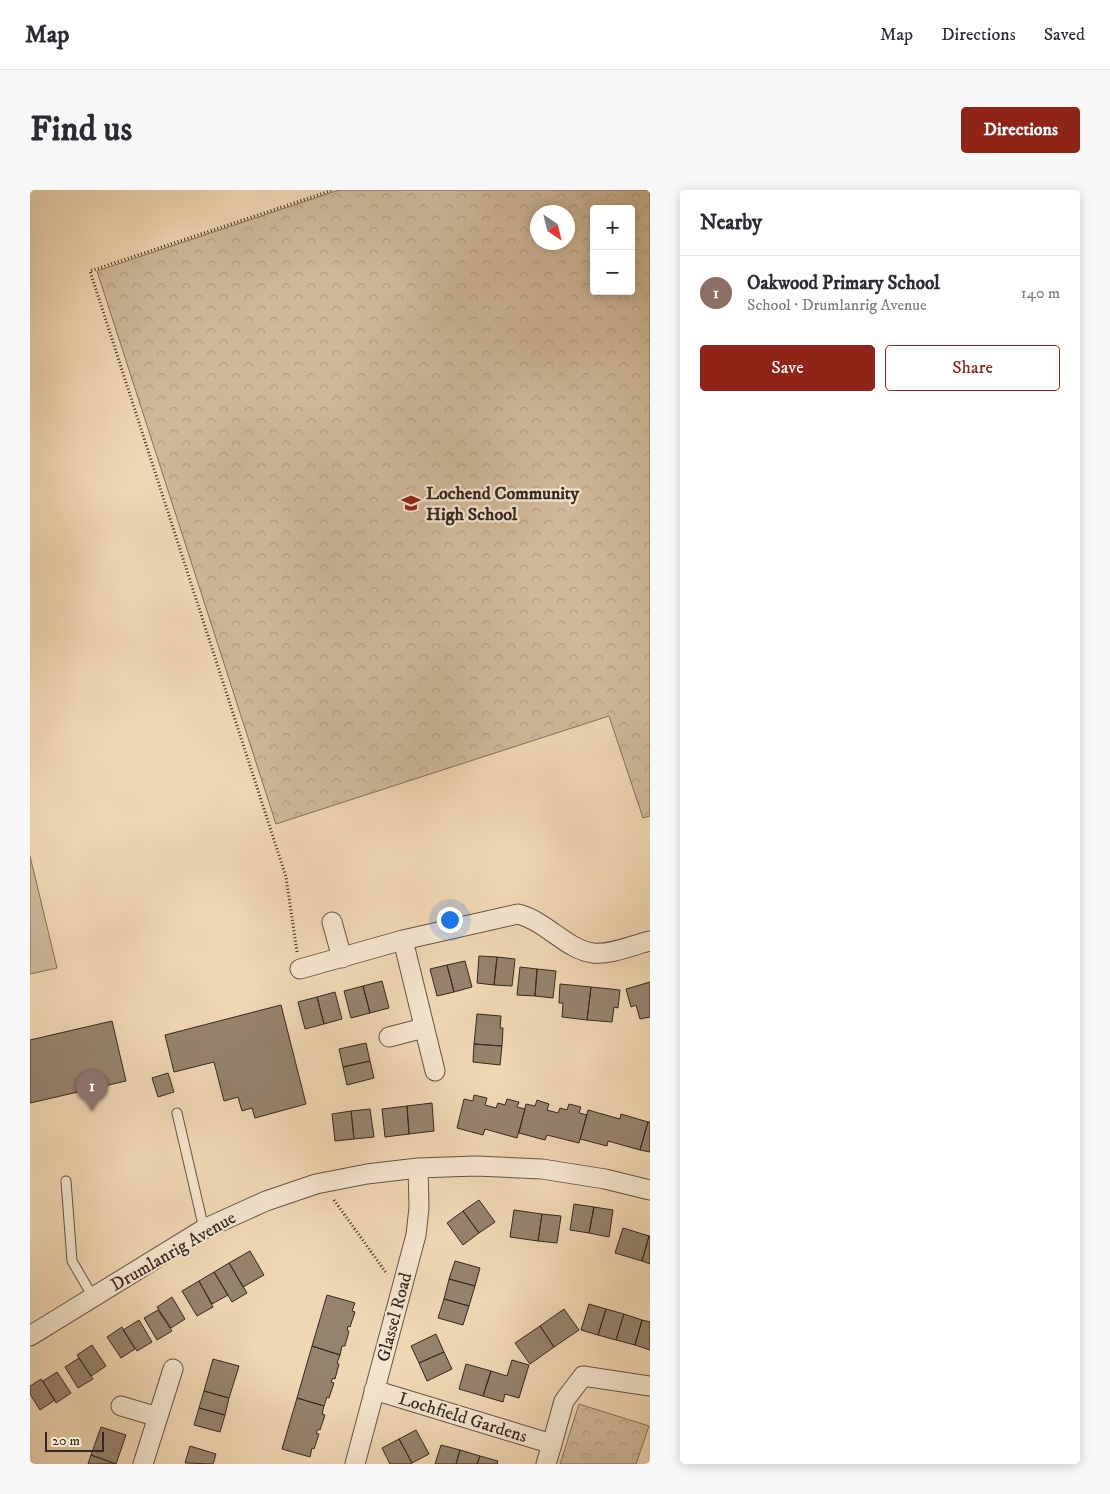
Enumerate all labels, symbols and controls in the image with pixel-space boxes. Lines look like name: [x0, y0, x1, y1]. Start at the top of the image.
text: Map: [25, 20, 69, 50]
text: Map: [880, 24, 913, 46]
text: Directions: [941, 24, 1016, 46]
text: Saved: [1044, 24, 1085, 46]
button: Directions: [961, 107, 1080, 153]
text: Find us: [30, 108, 132, 152]
north arrow: [530, 205, 575, 250]
map controls: [590, 205, 635, 295]
button: +: [590, 205, 635, 250]
text: Nearby: [700, 210, 762, 236]
button: −: [590, 250, 635, 295]
text: Oakwood Primary School: [747, 272, 940, 295]
text: 1: [713, 283, 719, 303]
text: 140 m: [1021, 283, 1060, 303]
text: School · Drumlanrig Avenue: [747, 295, 927, 315]
button: Save: [700, 345, 875, 391]
button: Share: [885, 345, 1060, 391]
place label: Lochend Community High School: [426, 483, 580, 526]
school or university icon: Lochend Community High School: [400, 492, 422, 514]
your location: [437, 907, 463, 933]
pin: 1: [76, 1070, 108, 1111]
street label: Drumlanrig Avenue: [107, 1207, 240, 1297]
street label: Glassel Road: [372, 1270, 417, 1364]
street label: Lochfield Gardens: [396, 1388, 530, 1448]
scale bar: [45, 1429, 104, 1452]
text: 20 m: [52, 1432, 80, 1450]

